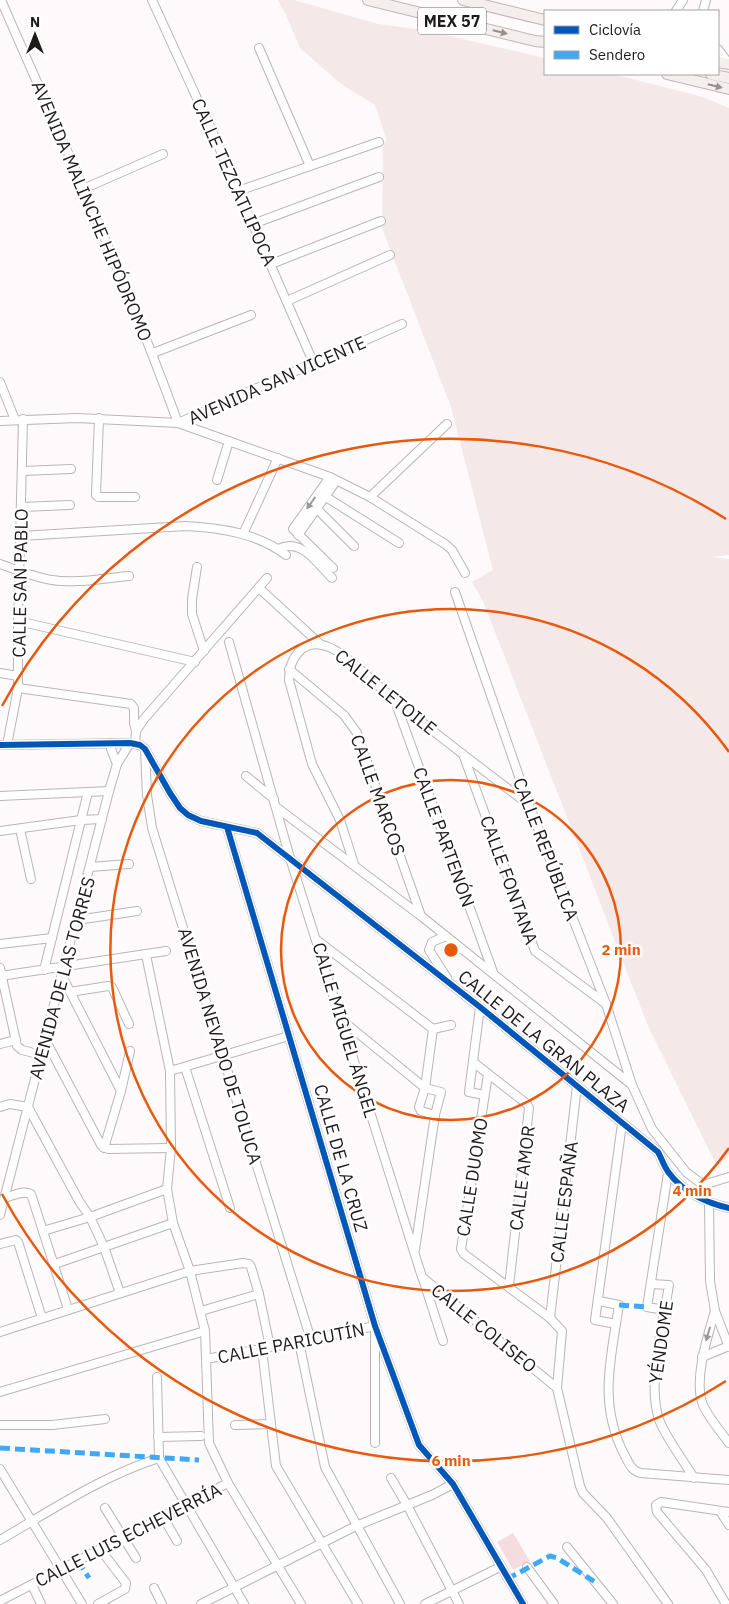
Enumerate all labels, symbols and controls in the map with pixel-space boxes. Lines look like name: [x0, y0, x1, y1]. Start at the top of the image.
road number: MEX 57: [418, 8, 486, 34]
north arrow: [10, 10, 60, 60]
legend: [544, 10, 719, 75]
text: N: [30, 13, 40, 31]
text: Ciclovía: [589, 20, 641, 39]
one-way arrow: [493, 29, 508, 37]
text: Sendero: [589, 45, 645, 64]
street label: AVENIDA MALINCHE HIPÓDROMO: [27, 77, 157, 345]
one-way arrow: [707, 82, 722, 90]
street label: CALLE TEZCATLIPOCA: [187, 95, 281, 270]
street label: AVENIDA SAN VICENTE: [185, 330, 369, 430]
one-way arrow: [306, 496, 316, 510]
street label: CALLE SAN PABLO: [7, 508, 33, 658]
street label: CALLE LETOILE: [330, 644, 442, 740]
street label: CALLE MARCOS: [345, 731, 411, 859]
street label: CALLE PARTENÓN: [408, 764, 480, 910]
street label: CALLE REPÚBLICA: [508, 774, 584, 924]
street label: CALLE FONTANA: [475, 812, 543, 948]
street label: AVENIDA DE LAS TORRES: [24, 874, 100, 1082]
street label: AVENIDA NEVADO DE TOLUCA: [173, 925, 267, 1168]
street label: CALLE MIGUEL ÁNGEL: [307, 940, 383, 1120]
text: 2 min: [601, 940, 641, 959]
centre of rings: [442, 941, 460, 959]
street label: CALLE DE LA GRAN PLAZA: [454, 965, 635, 1117]
street label: CALLE DE LA CRUZ: [309, 1081, 373, 1235]
street label: CALLE DUOMO: [451, 1116, 493, 1238]
street label: CALLE AMOR: [504, 1124, 540, 1232]
street label: CALLE ESPAÑA: [545, 1139, 583, 1264]
text: 4 min: [672, 1181, 712, 1200]
street label: CALLE COLISEO: [427, 1278, 541, 1378]
street label: YÉNDOME: [644, 1299, 678, 1385]
street label: CALLE PARICUTÍN: [216, 1317, 366, 1369]
one-way arrow: [704, 1326, 712, 1341]
text: 6 min: [431, 1451, 471, 1470]
street label: CALLE LUIS ECHEVERRÍA: [31, 1478, 225, 1592]

